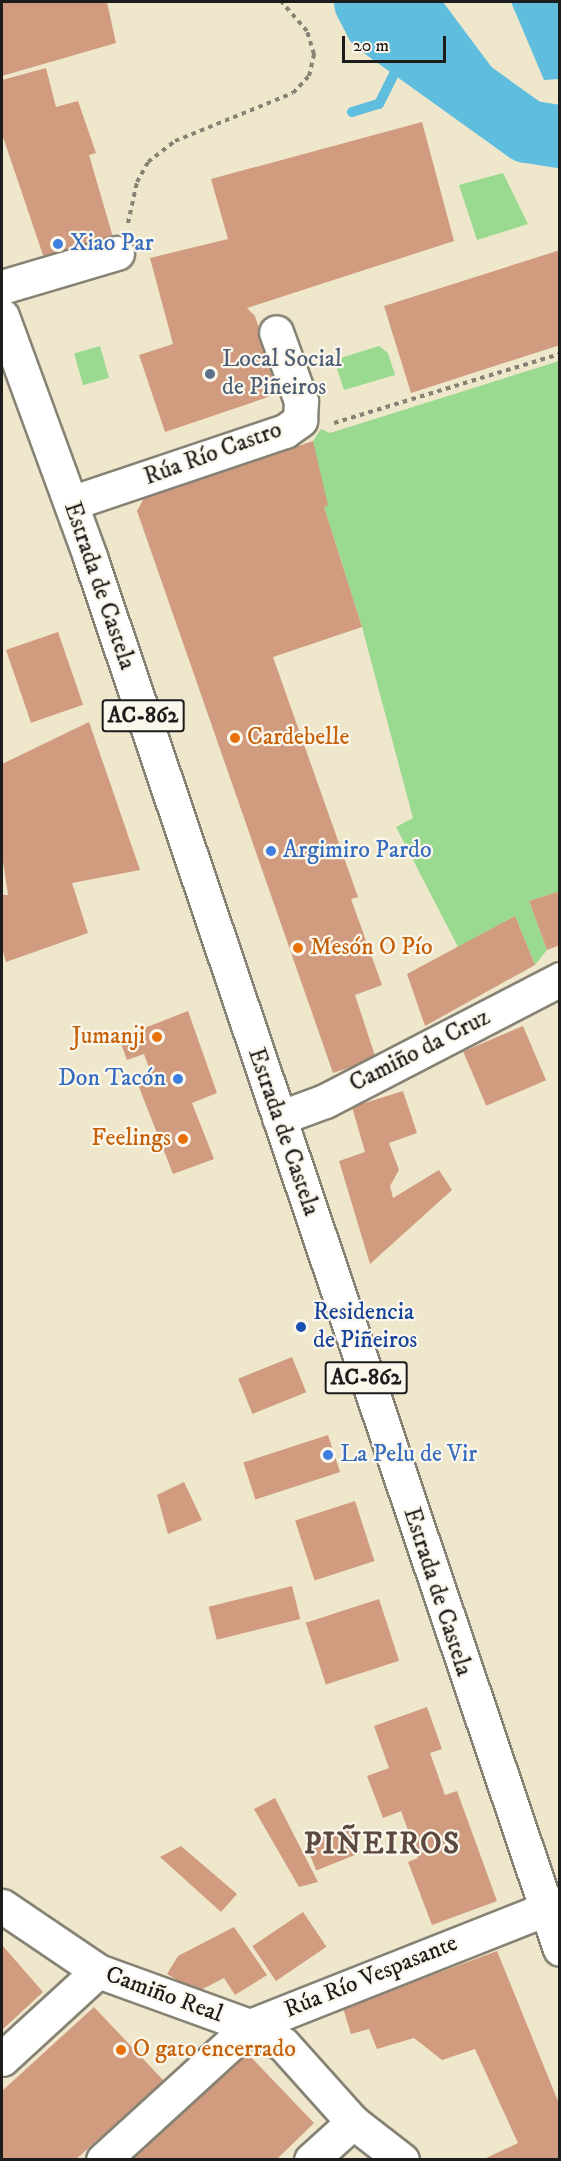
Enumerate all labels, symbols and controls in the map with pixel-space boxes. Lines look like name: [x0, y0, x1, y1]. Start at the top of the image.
scale bar: [345, 24, 448, 62]
text: 20 m: [353, 35, 389, 57]
place label: Xiao Par: [70, 230, 154, 258]
marker: Xiao Par: [51, 237, 65, 251]
place label: Local Social de Piñeiros: [222, 346, 342, 402]
marker: Local Social de Piñeiros: [203, 367, 217, 381]
street label: Rúa Río Castro: [140, 416, 286, 492]
street label: Estrada de Castela: [57, 498, 141, 674]
road number: AC-862: [101, 697, 185, 735]
place label: Cardebelle: [247, 724, 349, 752]
marker: Cardebelle: [228, 731, 242, 745]
place label: Argimiro Pardo: [283, 837, 432, 865]
marker: Argimiro Pardo: [264, 844, 278, 858]
place label: Mesón O Pío: [310, 934, 433, 962]
marker: Mesón O Pío: [291, 941, 305, 955]
street label: Camiño da Cruz: [345, 1003, 495, 1099]
place label: Jumanji: [72, 1023, 145, 1051]
marker: Jumanji: [150, 1030, 164, 1044]
street label: Estrada de Castela: [241, 1044, 325, 1220]
place label: Don Tacón: [58, 1065, 166, 1093]
marker: Don Tacón: [171, 1072, 185, 1086]
place label: Feelings: [91, 1125, 171, 1153]
marker: Feelings: [176, 1132, 190, 1146]
place label: Residencia de Piñeiros: [313, 1299, 417, 1355]
marker: Residencia de Piñeiros: [294, 1320, 308, 1334]
road number: AC-862: [324, 1359, 408, 1397]
place label: La Pelu de Vir: [340, 1441, 477, 1469]
marker: La Pelu de Vir: [321, 1448, 335, 1462]
street label: Estrada de Castela: [396, 1504, 478, 1680]
district label: PIÑEIROS: [304, 1827, 460, 1863]
street label: Rúa Río Vespasante: [280, 1929, 462, 2025]
street label: Camiño Real: [101, 1960, 227, 2030]
place label: O gato encerrado: [133, 2036, 296, 2064]
marker: O gato encerrado: [114, 2043, 128, 2057]

